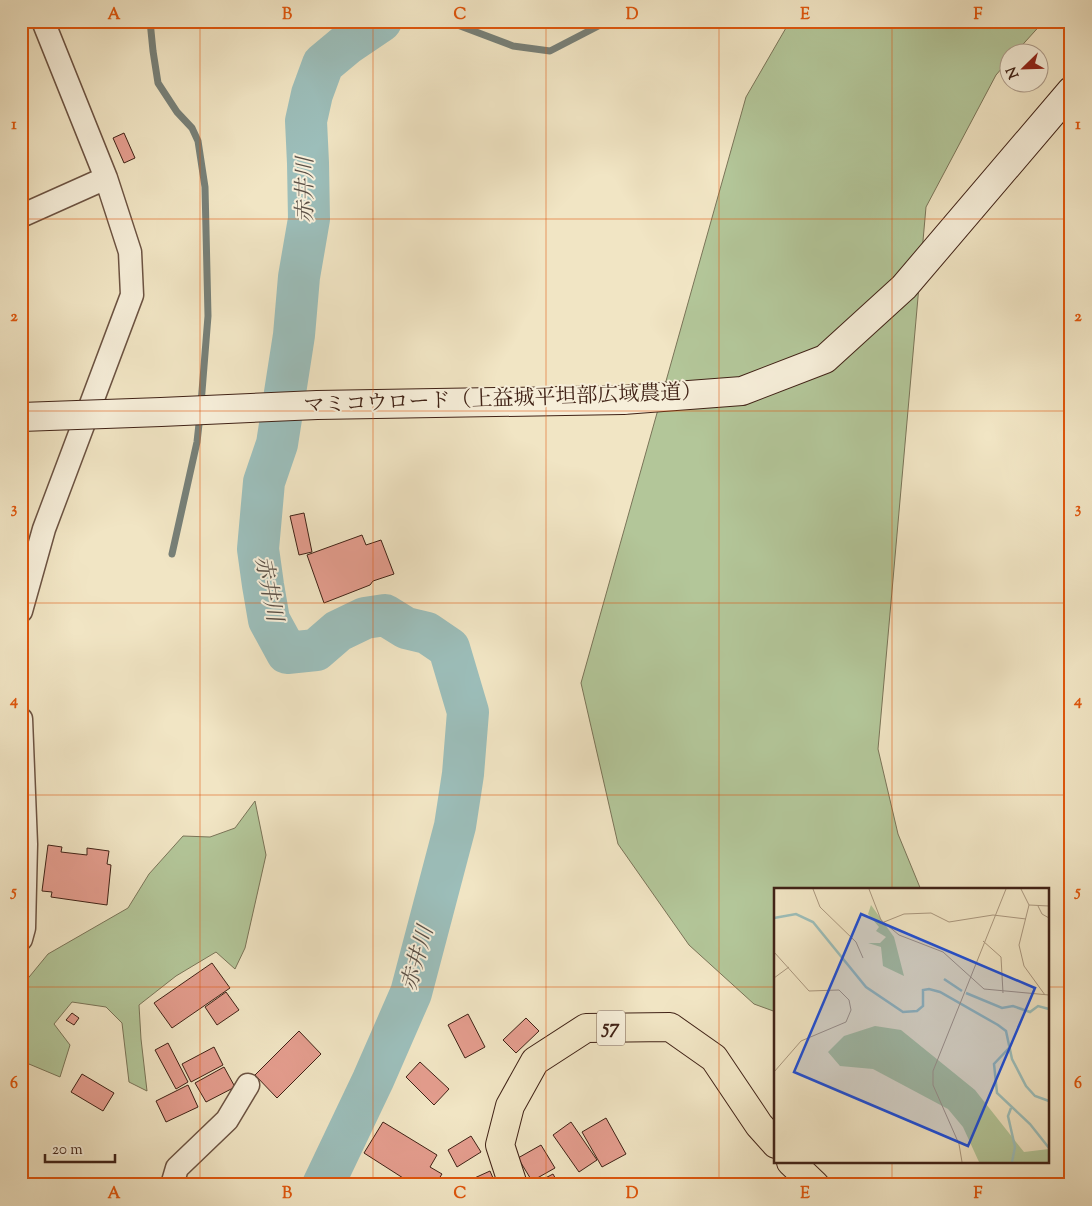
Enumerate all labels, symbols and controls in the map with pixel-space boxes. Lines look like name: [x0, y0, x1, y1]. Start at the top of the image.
text: A: [108, 4, 121, 27]
text: B: [282, 4, 292, 27]
text: C: [454, 4, 467, 27]
text: D: [626, 4, 639, 27]
text: E: [800, 4, 810, 27]
text: F: [974, 4, 983, 27]
north arrow: [1000, 42, 1050, 92]
text: N: [1002, 63, 1025, 81]
text: 1: [11, 114, 17, 137]
text: 1: [1075, 114, 1081, 137]
water label: 赤井川: [291, 155, 323, 223]
text: 2: [10, 306, 18, 329]
text: 2: [1074, 306, 1082, 329]
street label: マミコウロード（上益城平坦部広域農道）: [303, 378, 703, 422]
text: 3: [11, 498, 18, 521]
text: 3: [1075, 498, 1082, 521]
water label: 赤井川: [245, 554, 289, 626]
text: 4: [9, 690, 18, 713]
text: 4: [1073, 690, 1082, 713]
text: 5: [9, 881, 17, 904]
text: 5: [1073, 881, 1081, 904]
inset map: [774, 888, 1050, 1164]
water label: 赤井川: [395, 921, 444, 995]
road number: 57: [597, 1010, 625, 1046]
text: 6: [10, 1073, 18, 1096]
text: 6: [1074, 1073, 1082, 1096]
scale bar: [45, 1131, 115, 1163]
text: 20 m: [52, 1140, 83, 1161]
text: A: [108, 1183, 121, 1206]
text: B: [282, 1183, 292, 1206]
text: C: [454, 1183, 467, 1206]
text: D: [626, 1183, 639, 1206]
text: E: [800, 1183, 810, 1206]
text: F: [974, 1183, 983, 1206]

